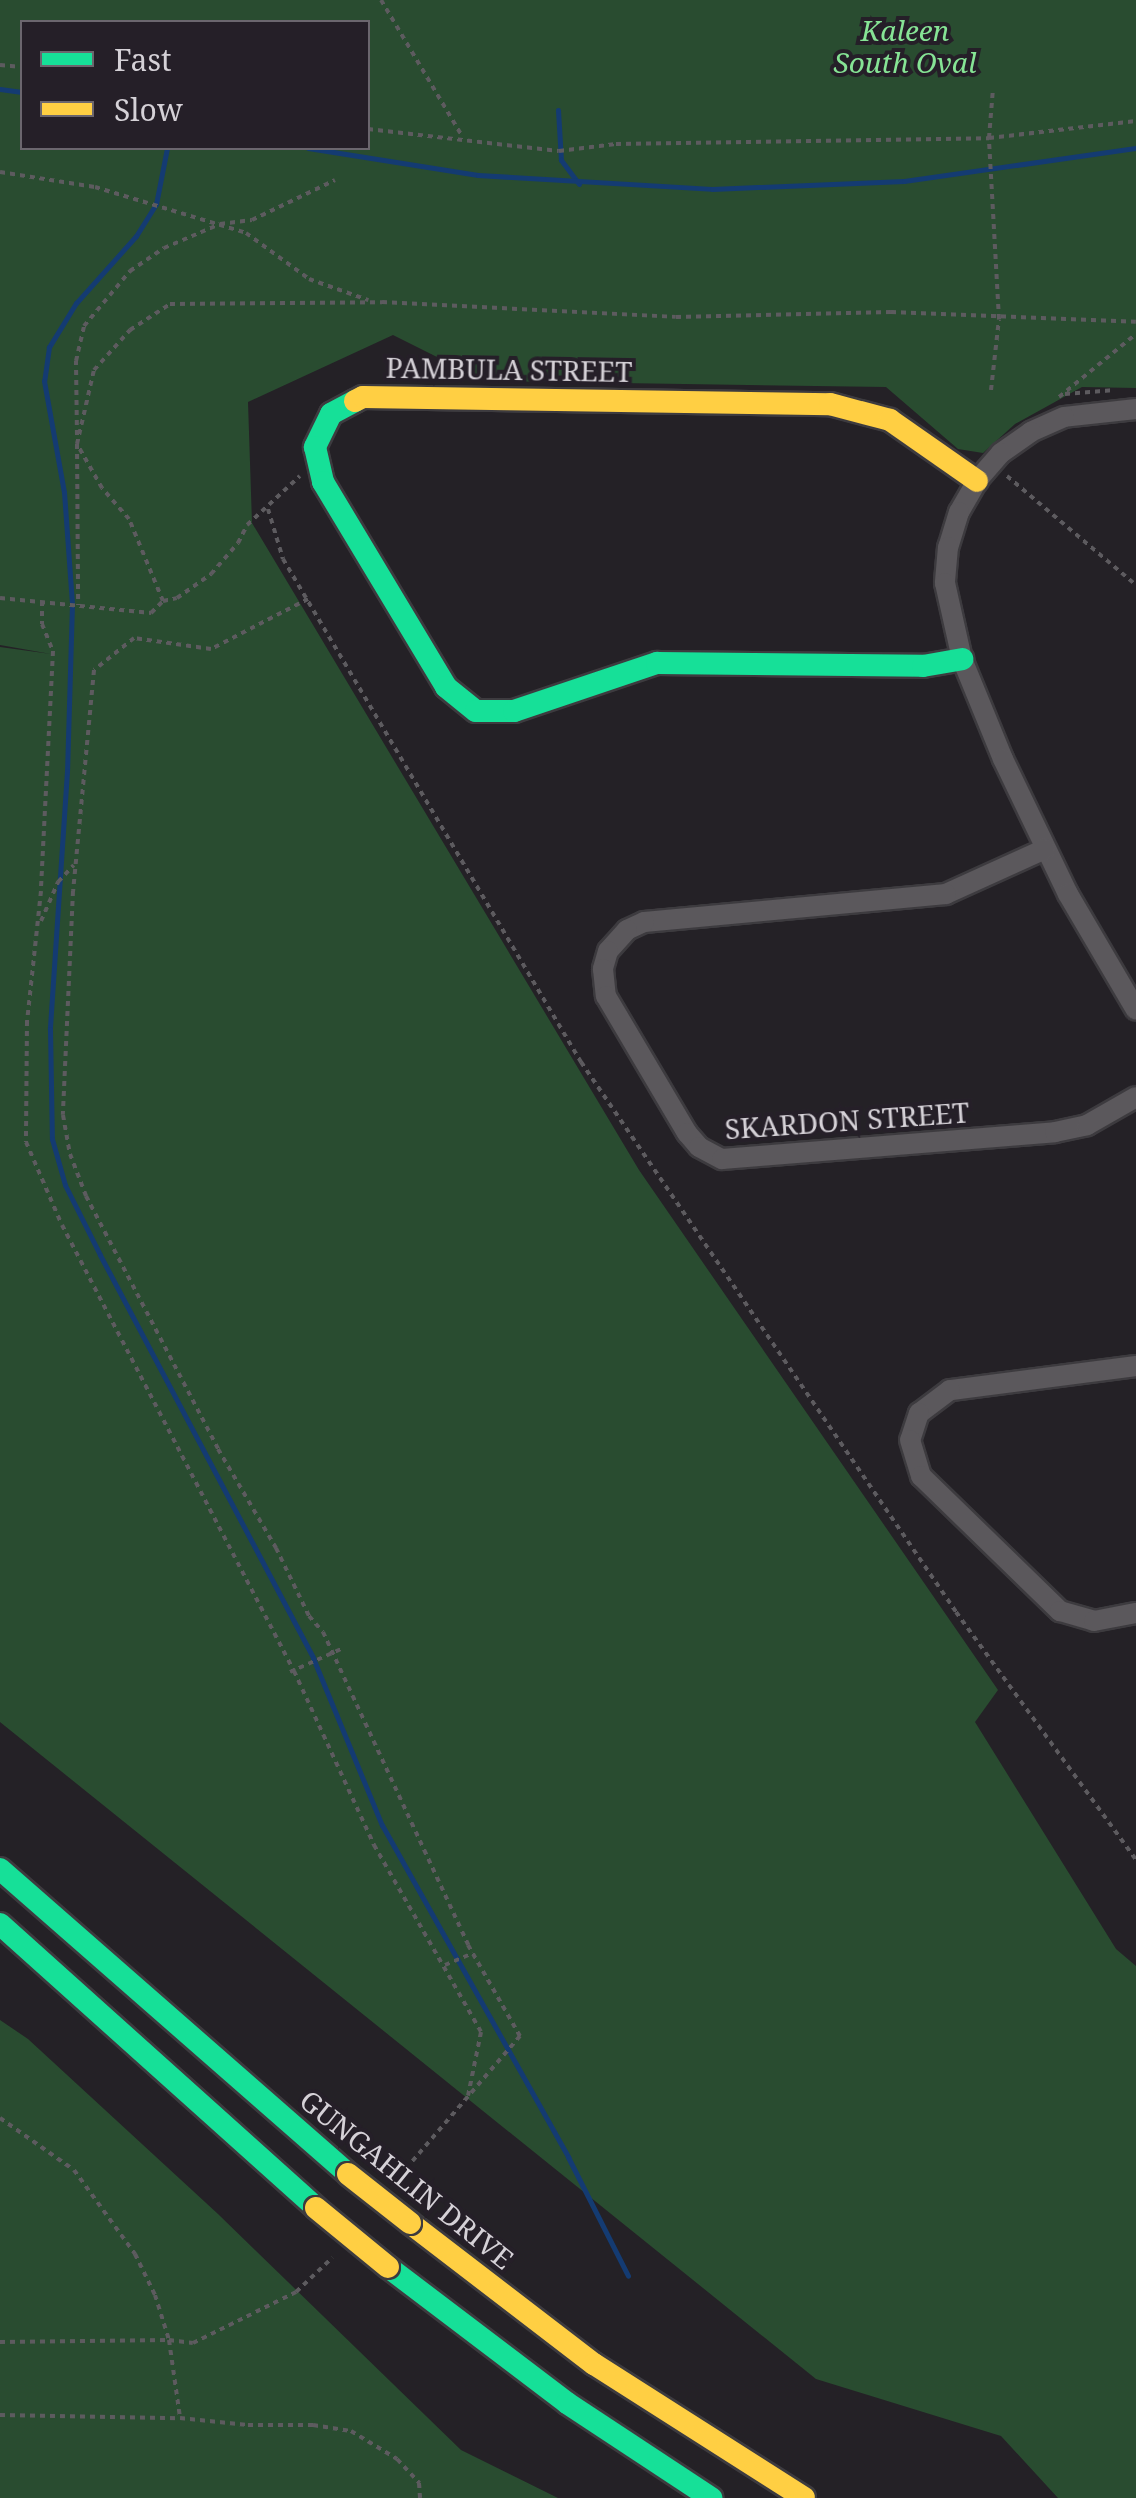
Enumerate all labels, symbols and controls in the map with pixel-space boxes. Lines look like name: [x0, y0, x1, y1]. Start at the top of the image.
park label: Kaleen South Oval: [834, 13, 976, 79]
legend: [20, 20, 370, 150]
text: Fast: [114, 39, 171, 80]
text: Slow: [114, 89, 183, 130]
street label: PAMBULA STREET: [385, 350, 633, 388]
street label: SKARDON STREET: [724, 1095, 970, 1145]
street label: GUNGAHLIN DRIVE: [293, 2083, 521, 2275]

